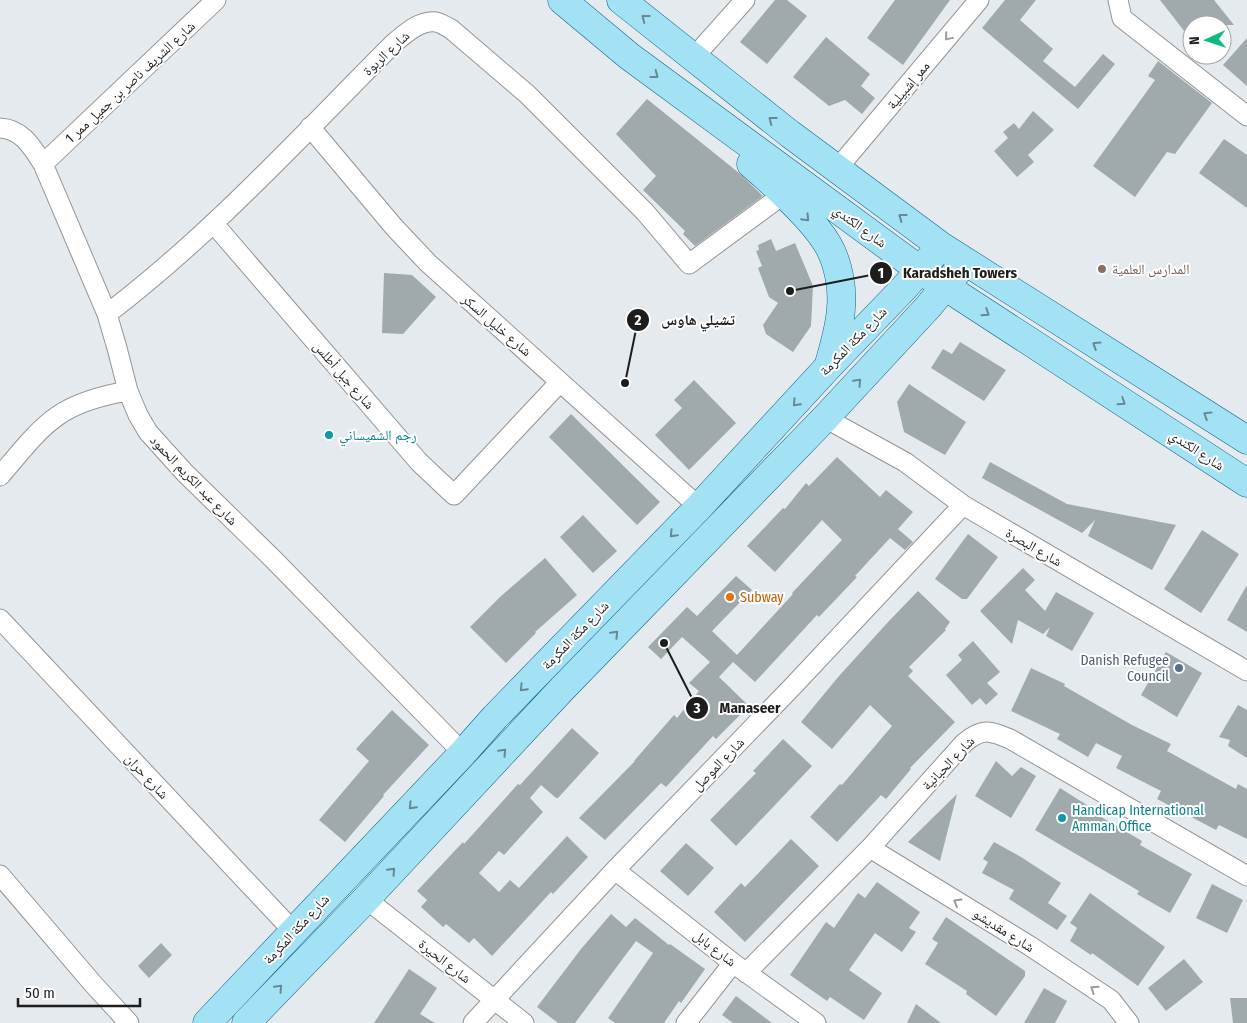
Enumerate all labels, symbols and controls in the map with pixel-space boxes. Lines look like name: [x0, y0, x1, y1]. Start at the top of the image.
north arrow: [1182, 15, 1232, 65]
one-way arrow: [642, 16, 651, 24]
street label: شارع الشريف ناصر بن جميل ممر 1: [62, 18, 199, 148]
street label: شارع الربوة: [359, 27, 414, 80]
one-way arrow: [944, 32, 953, 41]
text: N: [1186, 36, 1203, 45]
street label: ممر إشبيلية: [883, 58, 934, 113]
one-way arrow: [649, 69, 659, 78]
one-way arrow: [769, 117, 778, 125]
street label: شارع الكندي: [828, 201, 890, 254]
one-way arrow: [801, 212, 810, 221]
one-way arrow: [898, 214, 908, 223]
callout: Karadsheh Towers: [868, 258, 1027, 288]
place label: المدارس العلمية: [1112, 261, 1190, 278]
marker: المدارس العلمية: [1096, 263, 1108, 275]
text: 1: [878, 264, 884, 282]
text: Karadsheh Towers: [903, 264, 1017, 282]
street label: شارع خليل السكر: [457, 290, 535, 361]
street label: شارع مكة المكرمة: [816, 303, 891, 380]
callout: تشيلي هاوس: [626, 305, 745, 335]
one-way arrow: [981, 307, 990, 316]
text: 2: [634, 311, 642, 329]
text: تشيلي هاوس: [661, 311, 735, 332]
street label: شارع جبل أطلس: [309, 338, 378, 414]
one-way arrow: [1092, 342, 1101, 351]
one-way arrow: [852, 379, 861, 388]
one-way arrow: [1117, 395, 1126, 405]
one-way arrow: [793, 397, 802, 406]
one-way arrow: [1203, 412, 1212, 421]
street label: شارع الكندي: [1165, 426, 1227, 477]
place label: رجم الشميساني: [339, 427, 417, 447]
marker: رجم الشميساني: [323, 429, 335, 441]
street label: شارع عبد الكريم الحمود: [146, 432, 241, 530]
street label: شارع البصرة: [1002, 524, 1065, 571]
one-way arrow: [670, 528, 679, 537]
place label: Subway: [740, 589, 784, 606]
marker: Subway: [724, 591, 736, 603]
street label: شارع مكة المكرمة: [538, 597, 613, 674]
one-way arrow: [609, 631, 618, 640]
place label: Danish Refugee Council: [1080, 652, 1169, 685]
marker: Danish Refugee Council: [1173, 662, 1185, 674]
one-way arrow: [520, 682, 529, 691]
callout: Manaseer: [684, 693, 790, 723]
text: 3: [692, 699, 701, 717]
text: Manaseer: [720, 699, 781, 717]
street label: شارع الحبانية: [918, 733, 979, 795]
street label: شارع الموصل: [689, 734, 749, 795]
one-way arrow: [497, 748, 506, 757]
street label: شارع حران: [121, 750, 172, 803]
one-way arrow: [409, 801, 418, 810]
place label: Handicap International Amman Office: [1072, 802, 1204, 835]
marker: Handicap International Amman Office: [1056, 812, 1068, 824]
one-way arrow: [386, 867, 395, 876]
street label: شارع مكة المكرمة: [260, 891, 334, 968]
one-way arrow: [954, 898, 963, 908]
street label: شارع مقديشو: [969, 905, 1037, 957]
street label: شارع بابل: [689, 926, 739, 971]
street label: شارع الحيرة: [414, 936, 474, 988]
scale bar: [18, 976, 140, 1008]
text: 50 m: [25, 984, 55, 1002]
one-way arrow: [273, 984, 282, 993]
one-way arrow: [1091, 986, 1100, 995]

